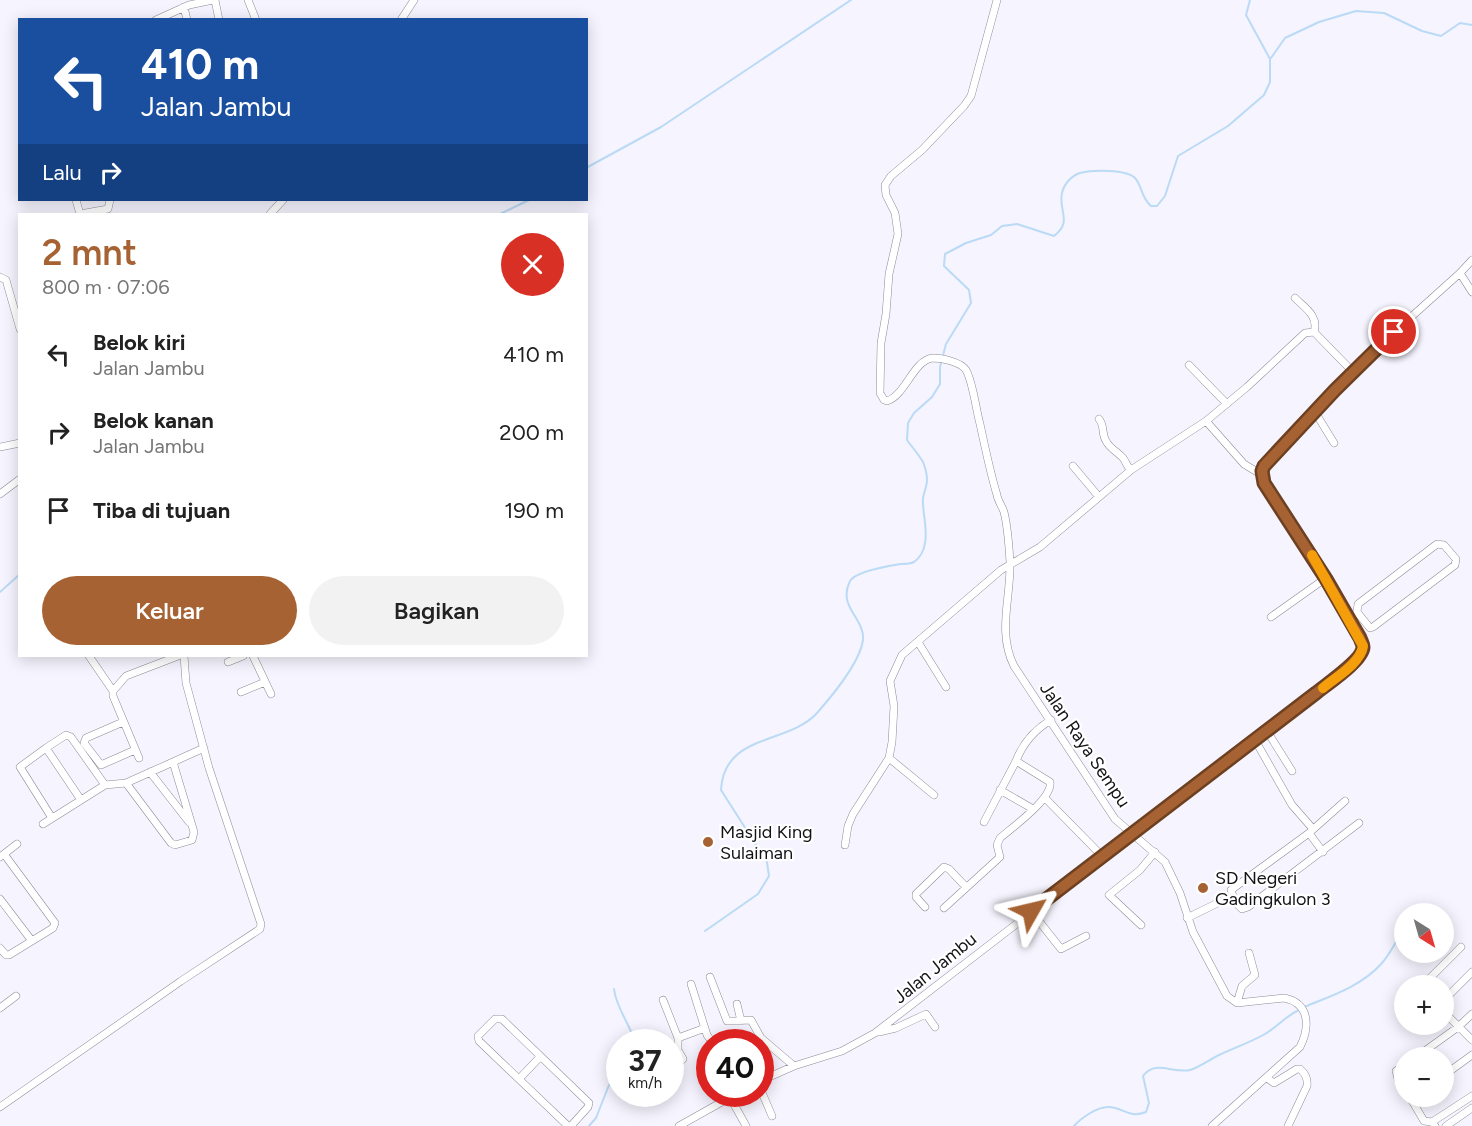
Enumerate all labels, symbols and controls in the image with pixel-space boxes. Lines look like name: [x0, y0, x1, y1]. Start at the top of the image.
text: 410 m: [141, 39, 259, 90]
icon: left: [42, 42, 120, 120]
text: Jalan Jambu: [141, 90, 292, 123]
icon: right: [94, 156, 127, 189]
text: Lalu: [42, 159, 82, 186]
text: 2 mnt: [42, 231, 137, 274]
button: close: [501, 233, 564, 296]
text: 800 m · 07:06: [42, 275, 170, 299]
pin: [1368, 306, 1419, 357]
icon: arrive: [1377, 315, 1410, 348]
text: Belok kiri: [93, 329, 186, 356]
icon: left: [42, 338, 75, 371]
text: 410 m: [503, 341, 564, 368]
text: Jalan Jambu: [93, 356, 205, 380]
text: Belok kanan: [93, 407, 214, 434]
icon: right: [42, 416, 75, 449]
text: 200 m: [499, 419, 564, 446]
text: Jalan Jambu: [93, 434, 205, 458]
icon: arrive: [42, 494, 75, 527]
text: Tiba di tujuan: [93, 497, 230, 524]
text: 190 m: [504, 497, 564, 524]
button: Keluar: [42, 576, 297, 645]
button: Bagikan: [309, 576, 564, 645]
street label: Jalan Raya Sempu: [1035, 678, 1135, 812]
place label: Masjid King Sulaiman: [720, 821, 813, 864]
marker: Masjid King Sulaiman: [701, 835, 715, 849]
place label: SD Negeri Gadingkulon 3: [1215, 867, 1331, 910]
position arrow: [999, 879, 1063, 943]
marker: SD Negeri Gadingkulon 3: [1196, 881, 1210, 895]
north arrow: [1394, 903, 1454, 963]
map controls: [1394, 903, 1454, 1107]
street label: Jalan Jambu: [889, 928, 981, 1008]
button: +: [1394, 975, 1454, 1035]
speed limit sign: 40: [696, 1029, 774, 1107]
text: 37: [628, 1042, 662, 1079]
button: −: [1394, 1047, 1454, 1107]
text: km/h: [628, 1074, 662, 1092]

